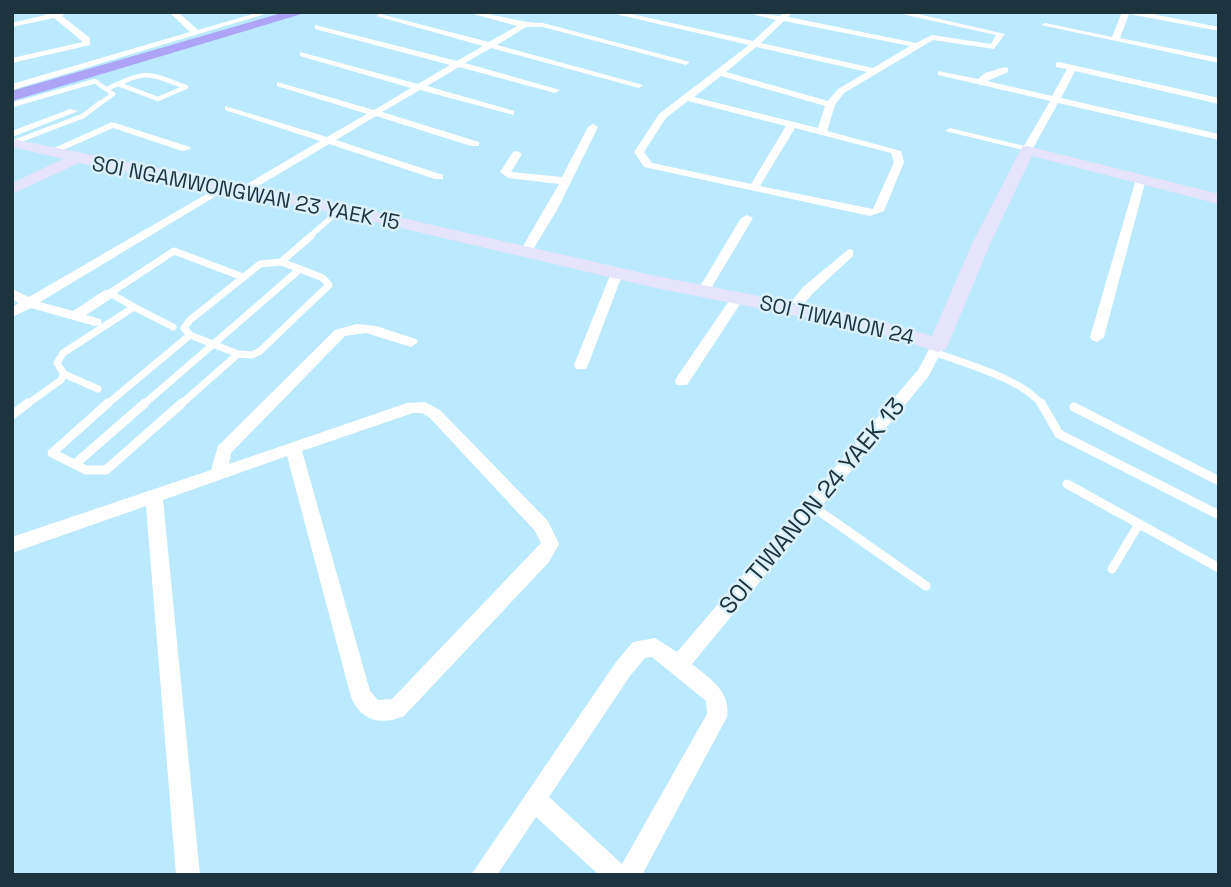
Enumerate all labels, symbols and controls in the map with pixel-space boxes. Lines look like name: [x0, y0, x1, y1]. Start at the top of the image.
street label: SOI NGAMWONGWAN 23 YAEK 15: [90, 149, 402, 236]
street label: SOI TIWANON 24: [757, 289, 917, 350]
street label: SOI TIWANON 24 YAEK 13: [712, 391, 911, 620]

